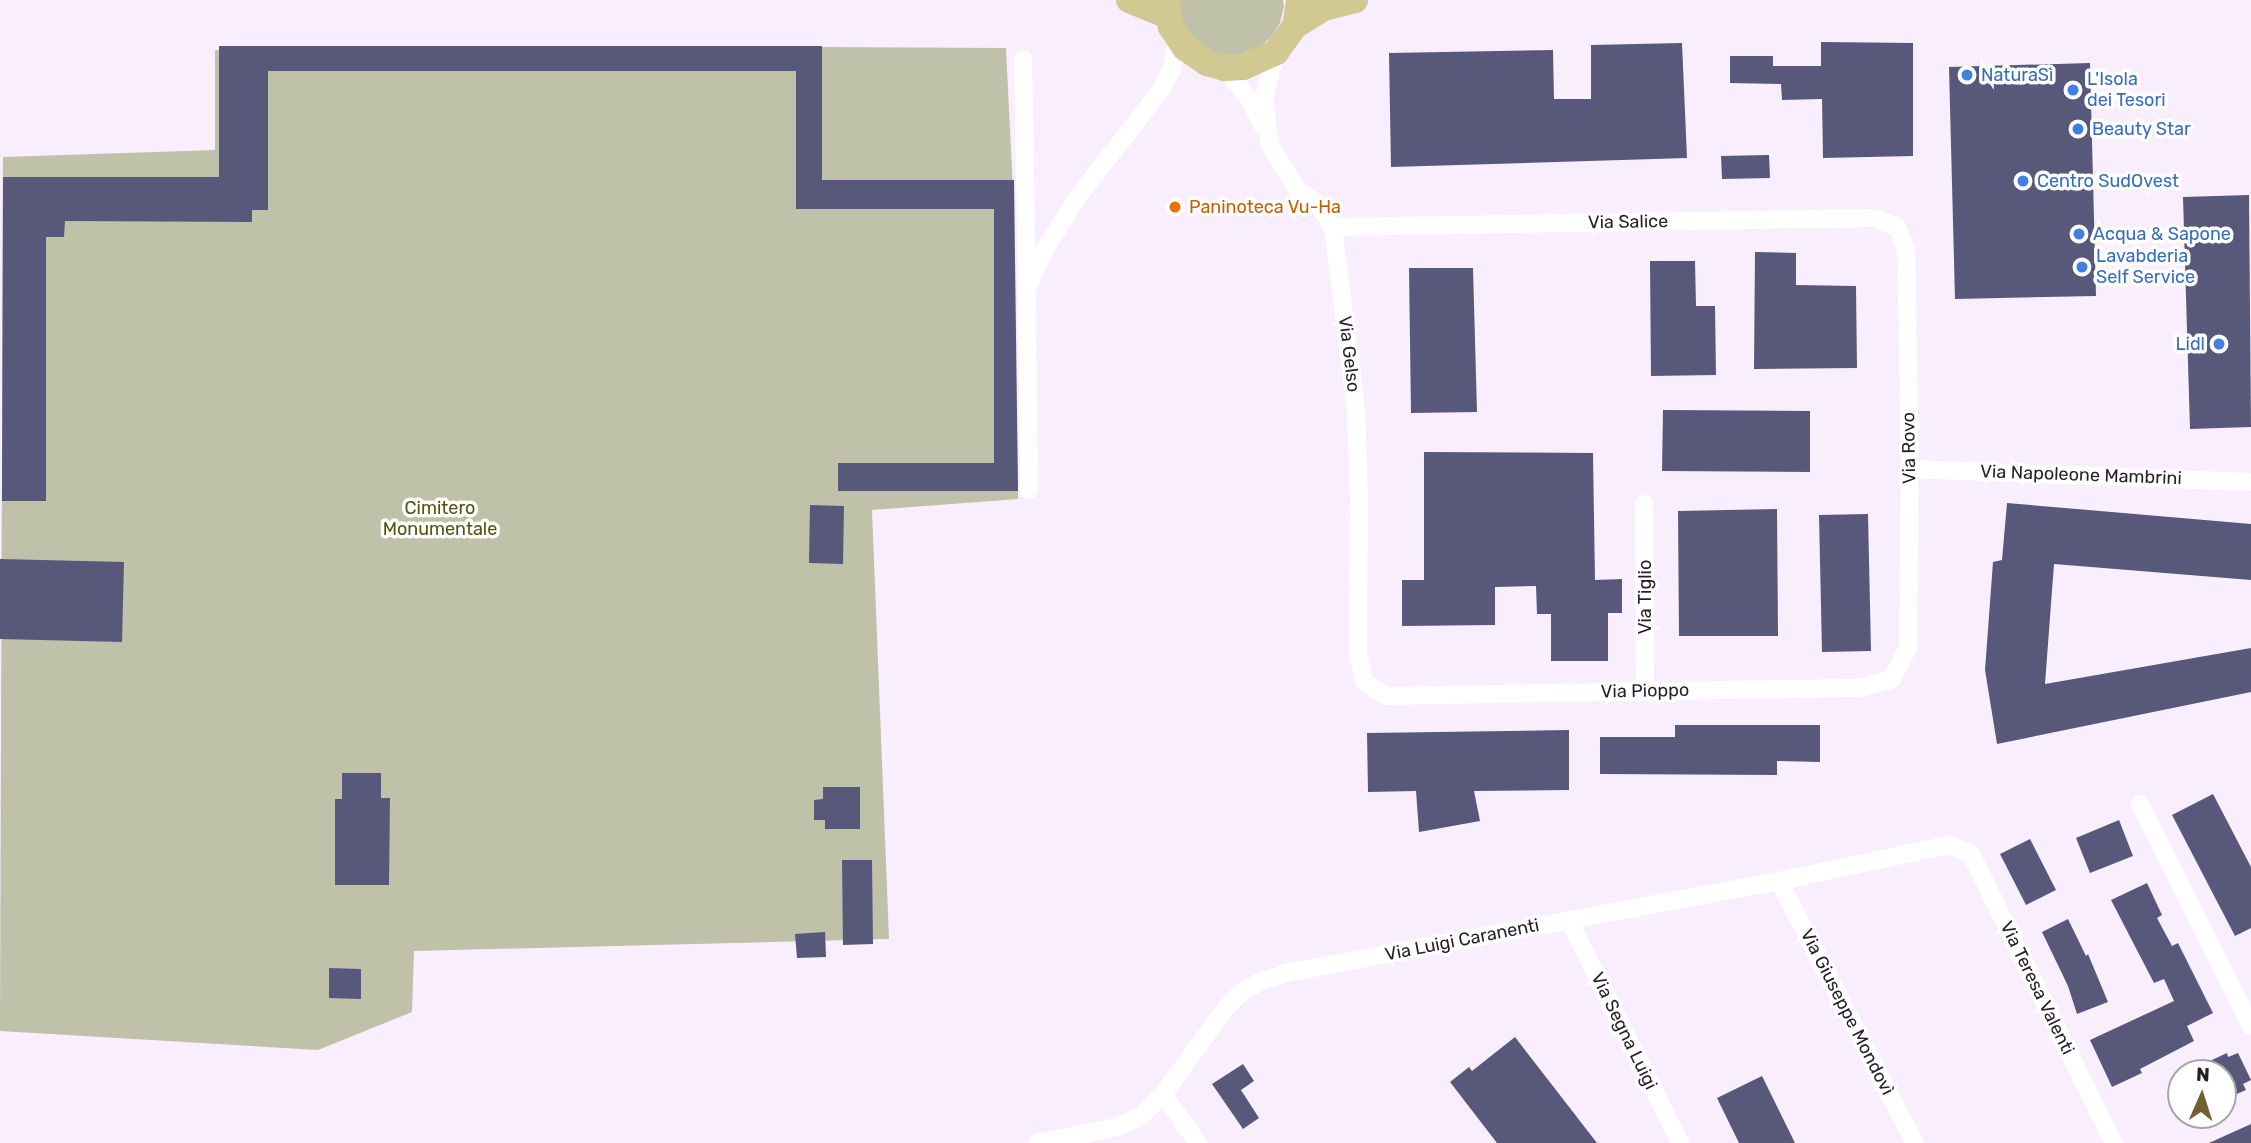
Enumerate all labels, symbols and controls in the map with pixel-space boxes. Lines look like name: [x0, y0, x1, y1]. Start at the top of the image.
place label: NaturaSì: [1981, 64, 2053, 86]
marker: NaturaSì: [1959, 67, 1975, 83]
place label: L'Isola dei Tesori: [2087, 69, 2166, 112]
marker: L'Isola dei Tesori: [2065, 82, 2081, 98]
place label: Beauty Star: [2092, 118, 2191, 140]
marker: Beauty Star: [2070, 121, 2086, 137]
place label: Centro SudOvest: [2037, 170, 2179, 192]
marker: Centro SudOvest: [2015, 173, 2031, 189]
place label: Paninoteca Vu-Ha: [1189, 196, 1341, 218]
marker: Paninoteca Vu-Ha: [1167, 199, 1183, 215]
street label: Via Salice: [1588, 211, 1668, 233]
place label: Acqua & Sapone: [2093, 223, 2231, 245]
marker: Acqua & Sapone: [2071, 226, 2087, 242]
place label: Lavabderia Self Service: [2096, 246, 2195, 288]
marker: Lavabderia Self Service: [2074, 259, 2090, 275]
street label: Via Gelso: [1334, 315, 1364, 393]
place label: Lidl: [2175, 333, 2205, 355]
marker: Lidl: [2211, 336, 2227, 352]
street label: Via Rovo: [1898, 412, 1920, 484]
street label: Via Napoleone Mambrini: [1980, 461, 2182, 489]
park label: Cimitero Monumentale: [383, 498, 497, 540]
street label: Via Tiglio: [1634, 560, 1656, 634]
street label: Via Pioppo: [1601, 679, 1689, 703]
street label: Via Luigi Caranenti: [1383, 914, 1541, 966]
street label: Via Teresa Valenti: [1995, 917, 2079, 1059]
street label: Via Giuseppe Mondovì: [1796, 925, 1898, 1099]
street label: Via Segna Luigi: [1586, 969, 1662, 1093]
north arrow: [2167, 1059, 2237, 1129]
text: N: [2196, 1063, 2210, 1086]

